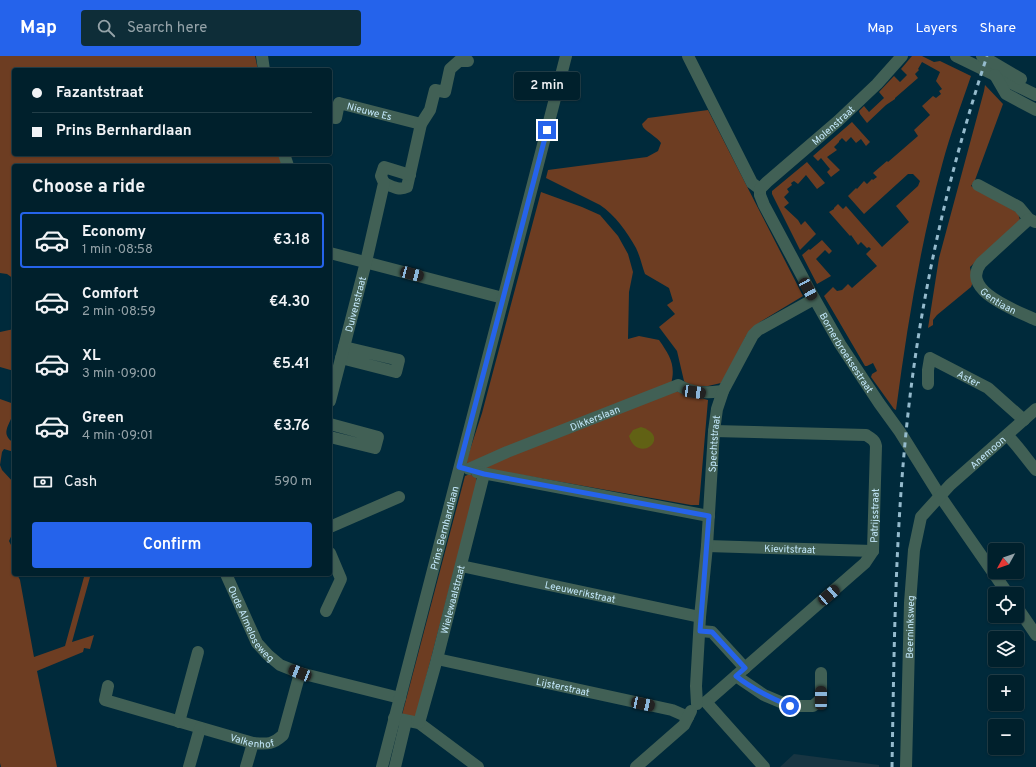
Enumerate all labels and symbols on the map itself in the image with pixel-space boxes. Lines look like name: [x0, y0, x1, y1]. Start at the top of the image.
callout: 2 min: [514, 72, 580, 100]
street label: Nieuwe Es: [345, 100, 393, 124]
street label: Molenstraat: [810, 103, 858, 149]
route end: [538, 121, 556, 139]
car: [399, 265, 425, 283]
street label: Duivenstraat: [343, 275, 370, 334]
car: [797, 276, 819, 302]
street label: Gentiaan: [976, 285, 1018, 318]
street label: Bornerbroeksestraat: [816, 311, 876, 396]
street label: Aster: [954, 368, 982, 391]
car: [681, 384, 707, 400]
street label: Dikkerslaan: [569, 403, 622, 435]
street label: Spechtstraat: [706, 414, 724, 473]
street label: Anemoon: [968, 434, 1009, 472]
street label: Prins Bernhardlaan: [428, 485, 462, 572]
street label: Patrijsstraat: [868, 488, 883, 543]
street label: Kievitstraat: [764, 543, 816, 557]
north arrow: [988, 543, 1024, 579]
street label: Wielewaalstraat: [439, 564, 469, 635]
street label: Leeuwerikstraat: [543, 579, 617, 607]
car: [816, 583, 842, 607]
street label: Oude Almeloseweg: [224, 584, 276, 666]
street label: Beerninksweg: [904, 595, 919, 659]
car: [287, 663, 313, 683]
street label: Lijsterstraat: [535, 676, 591, 700]
car: [815, 686, 827, 710]
car: [630, 696, 656, 712]
route start: [781, 697, 799, 715]
street label: Valkenhof: [228, 732, 277, 752]

